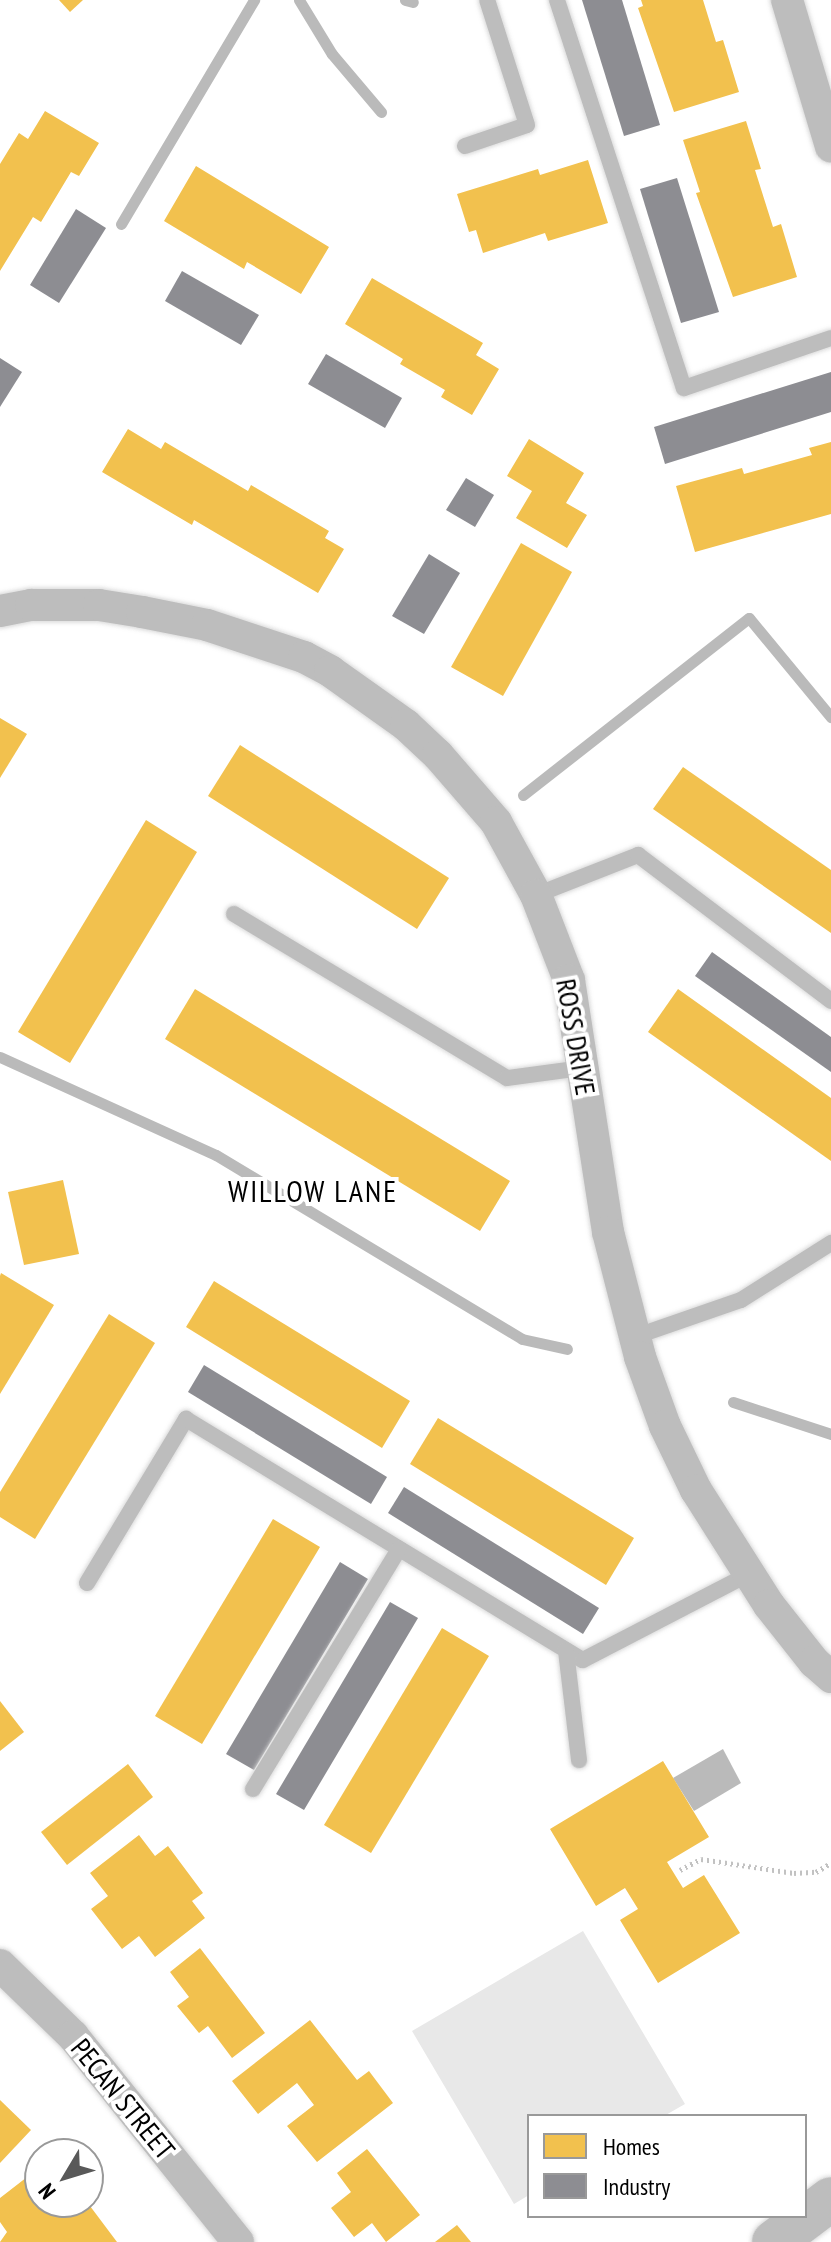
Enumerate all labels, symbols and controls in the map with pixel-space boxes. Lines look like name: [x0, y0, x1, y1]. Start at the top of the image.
street label: ROSS DRIVE: [549, 976, 603, 1098]
district label: WILLOW LANE: [228, 1173, 398, 1209]
street label: PECAN STREET: [64, 2032, 182, 2166]
legend: [527, 2114, 807, 2218]
text: Homes: [603, 2131, 660, 2162]
north arrow: [24, 2138, 104, 2218]
text: Industry: [603, 2171, 670, 2202]
text: N: [32, 2178, 61, 2205]

